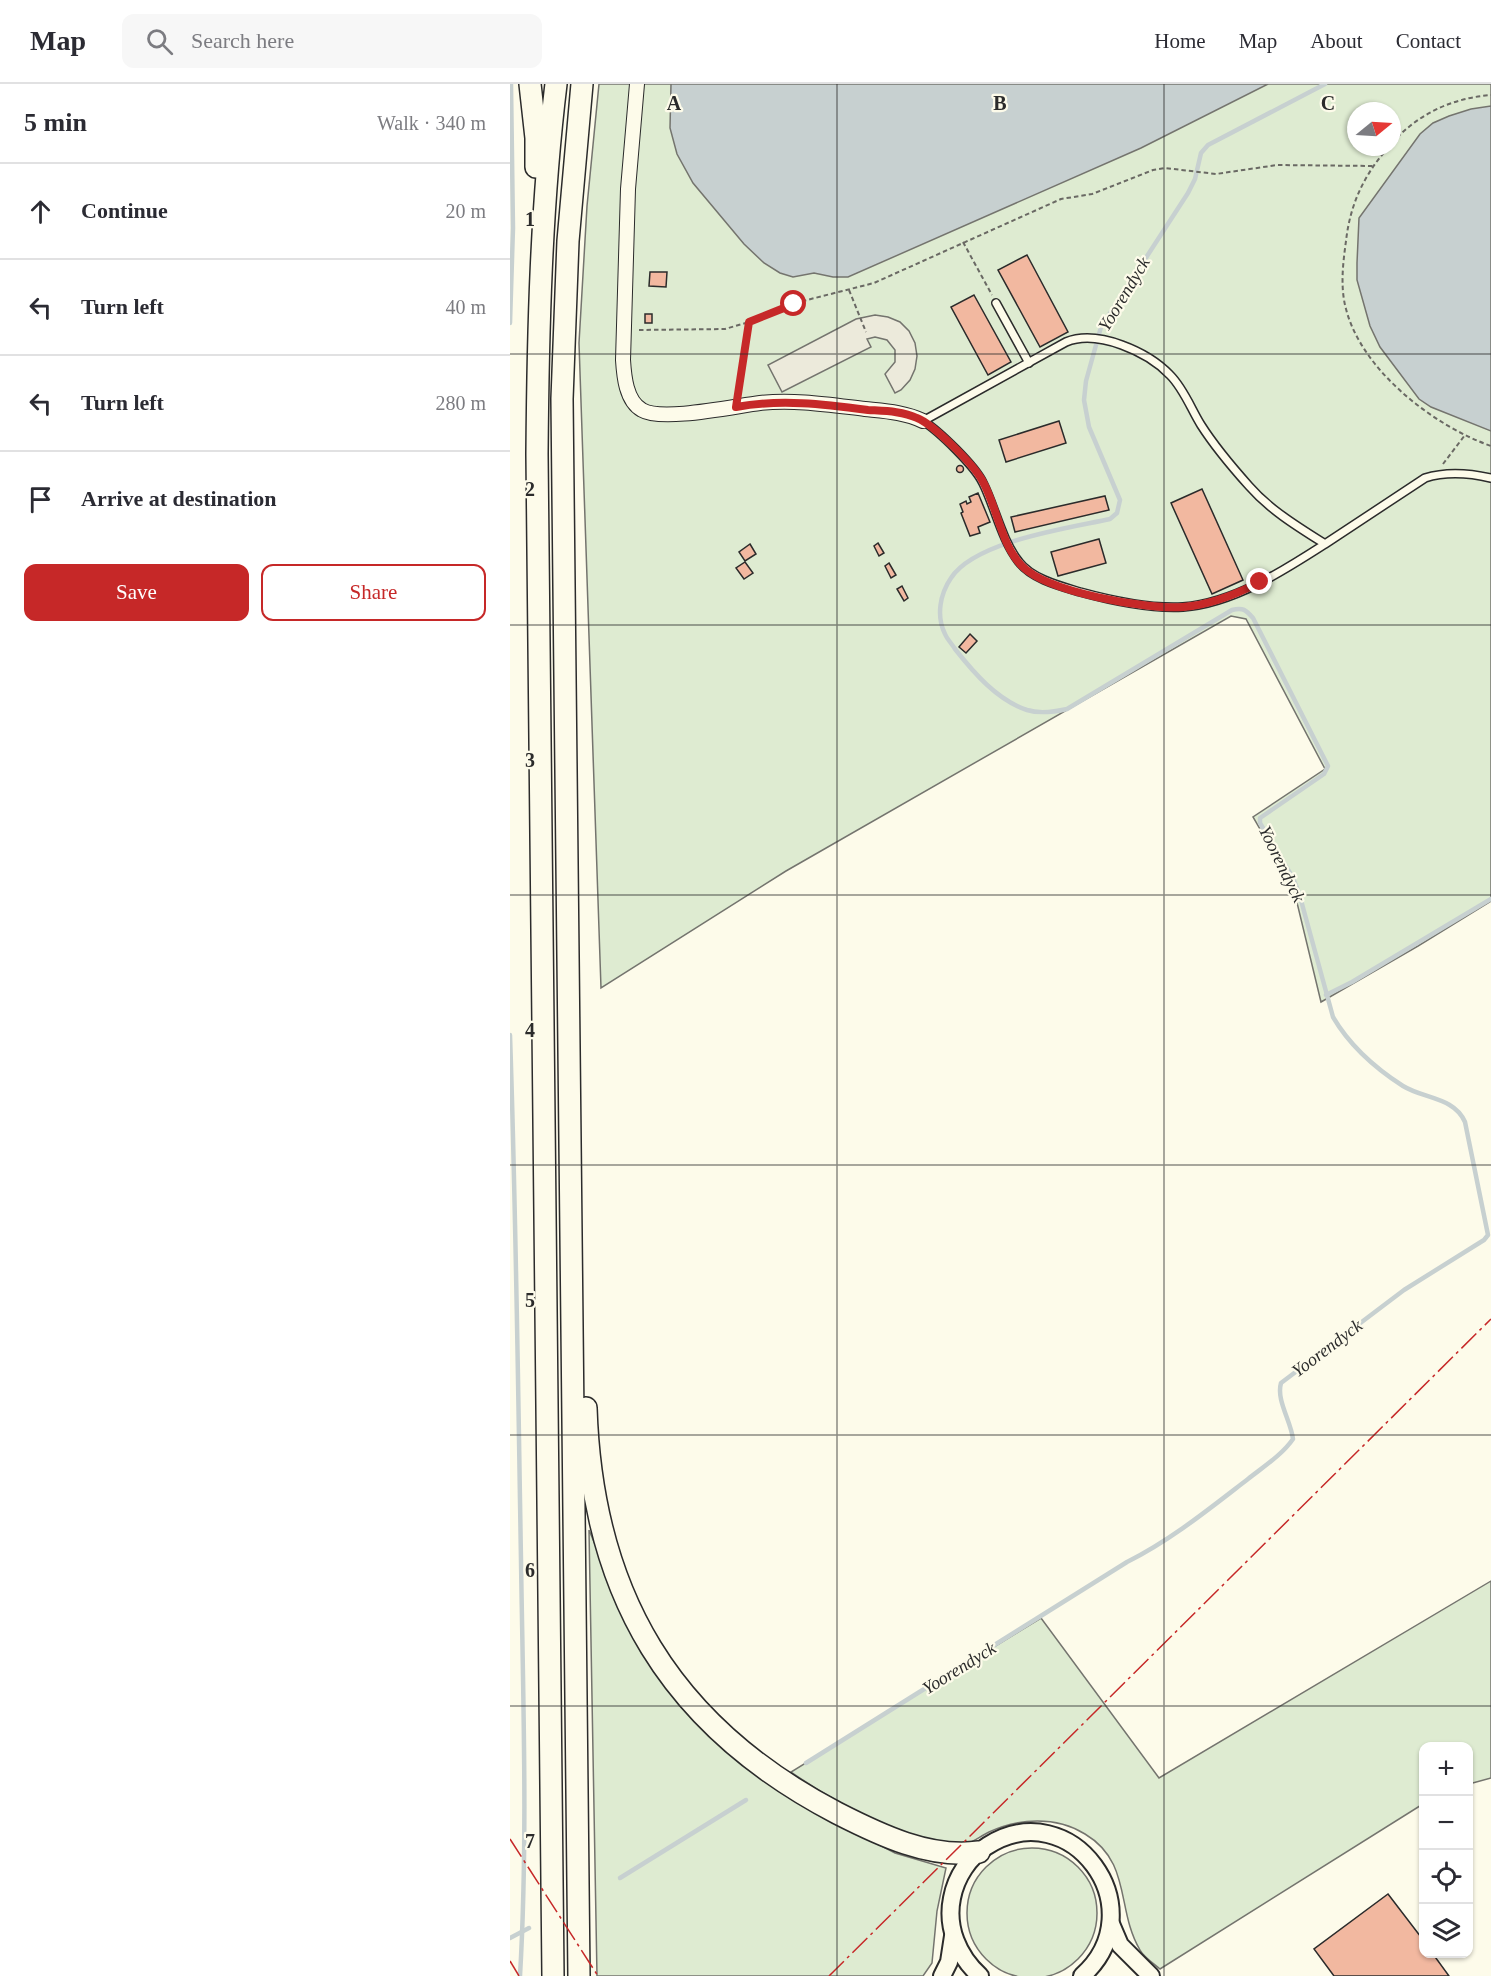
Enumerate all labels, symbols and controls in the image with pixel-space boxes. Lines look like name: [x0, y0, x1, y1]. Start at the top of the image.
search box: [122, 14, 542, 68]
text: Map: [30, 25, 86, 56]
icon: search: [143, 25, 176, 58]
text: Search here: [191, 28, 294, 53]
text: Home: [1154, 29, 1206, 53]
text: Map: [1239, 29, 1277, 53]
text: About: [1310, 29, 1363, 53]
text: Contact: [1396, 29, 1461, 53]
text: A: [667, 92, 682, 114]
text: B: [993, 92, 1007, 114]
text: C: [1321, 92, 1335, 114]
north arrow: [1347, 102, 1401, 156]
text: 5 min: [24, 108, 87, 137]
text: Walk · 340 m: [377, 112, 486, 134]
icon: ahead: [24, 195, 57, 228]
text: Continue: [81, 198, 168, 223]
text: 20 m: [445, 200, 486, 222]
text: 1: [525, 208, 535, 230]
water label: Yoorendyck: [1094, 253, 1154, 335]
route start: [780, 290, 806, 316]
icon: left: [24, 291, 57, 324]
text: Turn left: [81, 294, 164, 319]
text: 40 m: [445, 296, 486, 318]
icon: left: [24, 387, 57, 420]
text: Turn left: [81, 390, 164, 415]
text: 280 m: [435, 392, 486, 414]
text: 2: [525, 478, 535, 500]
icon: arrive: [24, 483, 57, 516]
text: Arrive at destination: [81, 486, 277, 511]
button: Save: [24, 564, 249, 621]
button: Share: [261, 564, 486, 621]
route end: [1246, 568, 1272, 594]
text: 3: [525, 749, 535, 771]
water label: Yoorendyck: [1255, 822, 1310, 906]
text: 4: [525, 1019, 535, 1041]
text: 5: [525, 1289, 535, 1311]
water label: Yoorendyck: [1288, 1315, 1367, 1381]
text: 6: [525, 1559, 535, 1581]
water label: Yoorendyck: [919, 1637, 1000, 1698]
map controls: [1419, 1742, 1473, 1958]
button: +: [1419, 1742, 1473, 1796]
button: −: [1419, 1796, 1473, 1850]
text: 7: [525, 1830, 535, 1852]
button: locate: [1419, 1850, 1473, 1904]
button: layers: [1419, 1904, 1473, 1958]

